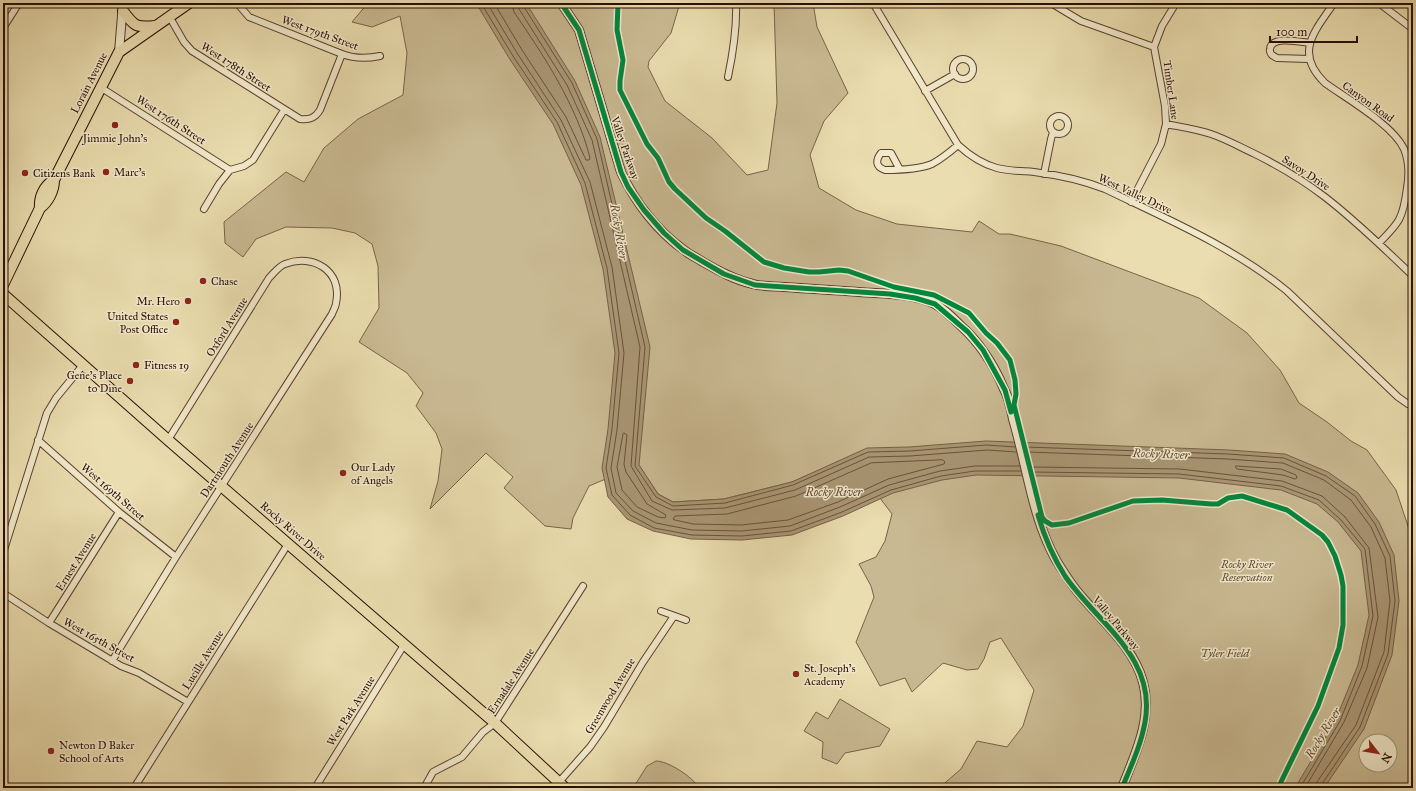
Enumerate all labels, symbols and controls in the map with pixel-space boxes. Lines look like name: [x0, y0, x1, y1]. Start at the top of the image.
street label: West 179th Street: [280, 13, 360, 53]
scale bar: [1270, 18, 1357, 44]
text: 100 m: [1276, 25, 1307, 39]
street label: West 178th Street: [199, 40, 273, 94]
street label: Lorain Avenue: [68, 50, 110, 116]
street label: Timber Lane: [1160, 60, 1182, 121]
street label: Canyon Road: [1340, 79, 1397, 125]
street label: West 176th Street: [134, 93, 208, 147]
street label: Valley Parkway: [608, 114, 642, 182]
marker: Jimmie John's: [110, 120, 120, 130]
place label: Jimmie John's: [82, 132, 147, 146]
street label: Savoy Drive: [1280, 153, 1333, 194]
place label: Marc's: [114, 166, 145, 179]
place label: Citizens Bank: [33, 167, 96, 180]
marker: Marc's: [101, 167, 111, 177]
marker: Citizens Bank: [20, 168, 30, 178]
street label: West Valley Drive: [1096, 171, 1174, 217]
water label: Rocky River: [607, 202, 631, 262]
place label: Chase: [211, 275, 238, 288]
marker: Chase: [198, 276, 208, 286]
place label: Mr. Hero: [136, 295, 180, 308]
street label: Oxford Avenue: [204, 295, 251, 359]
marker: Mr. Hero: [183, 296, 193, 306]
place label: United States Post Office: [107, 310, 168, 336]
marker: United States Post Office: [171, 317, 181, 327]
place label: Fitness 19: [144, 359, 189, 372]
marker: Fitness 19: [131, 360, 141, 370]
place label: Gene's Place to Dine: [67, 369, 122, 395]
marker: Gene's Place to Dine: [125, 376, 135, 386]
street label: Dartmouth Avenue: [198, 419, 256, 500]
water label: Rocky River: [1131, 446, 1191, 462]
street label: West 169th Street: [78, 461, 148, 523]
place label: Our Lady of Angels: [351, 461, 396, 487]
marker: Our Lady of Angels: [338, 468, 348, 478]
water label: Rocky River: [805, 485, 863, 499]
street label: Rocky River Drive: [257, 499, 329, 563]
street label: Ernest Avenue: [53, 530, 99, 593]
park label: Rocky River Reservation: [1220, 558, 1274, 584]
street label: Valley Parkway: [1089, 593, 1143, 653]
street label: West 165th Street: [61, 615, 137, 665]
street label: Lucille Avenue: [180, 628, 227, 692]
street label: Ernadale Avenue: [485, 645, 537, 716]
park label: Tyler Field: [1201, 647, 1251, 660]
street label: Greenwood Avenue: [582, 655, 638, 736]
place label: St. Joseph's Academy: [803, 662, 856, 688]
marker: St. Joseph's Academy: [791, 669, 801, 679]
street label: West Park Avenue: [324, 673, 378, 748]
water label: Rocky River: [1302, 704, 1344, 762]
north arrow: [1358, 733, 1398, 773]
place label: Newton D Baker School of Arts: [59, 739, 135, 765]
marker: Newton D Baker School of Arts: [46, 746, 56, 756]
text: N: [1378, 751, 1394, 766]

